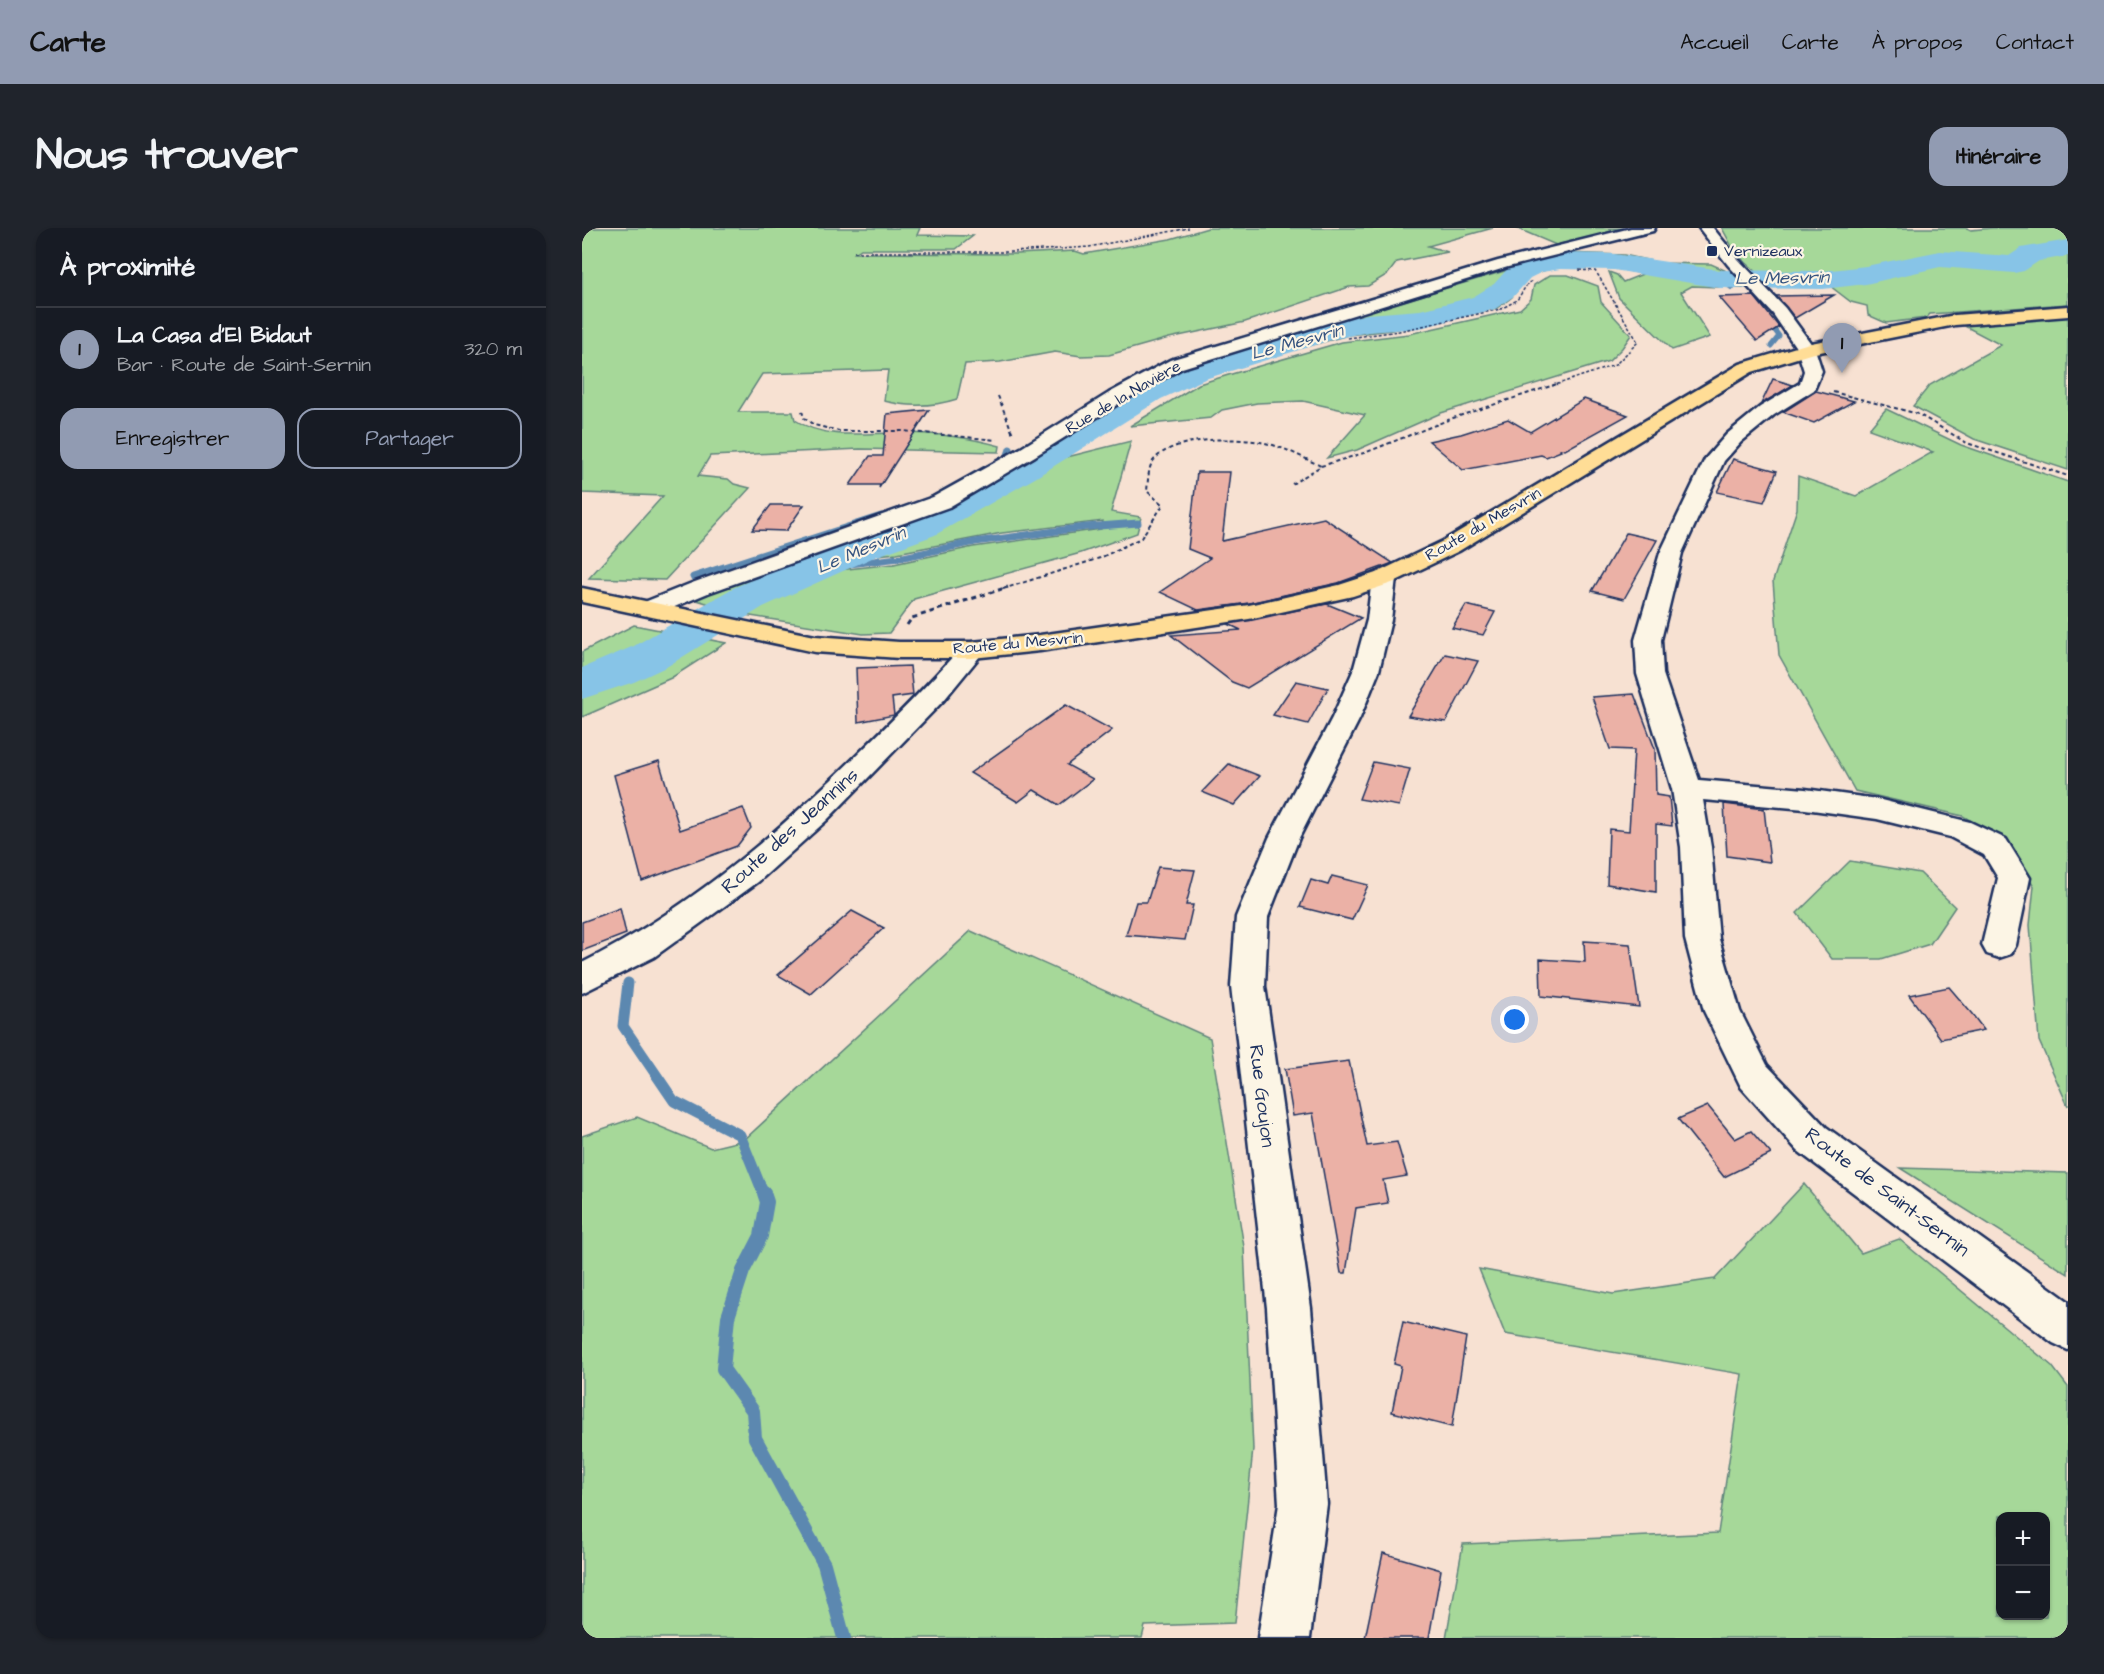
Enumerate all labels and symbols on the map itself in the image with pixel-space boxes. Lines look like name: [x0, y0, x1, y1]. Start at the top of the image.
place label: Vernizeaux: [1724, 240, 1803, 262]
marker: Vernizeaux: [1705, 244, 1719, 258]
water label: Le Mesvrin: [1735, 265, 1831, 291]
water label: Le Mesvrin: [1248, 317, 1348, 366]
pin: 1: [1822, 324, 1862, 373]
street label: Rue de la Navière: [1061, 355, 1185, 439]
street label: Route du Mesvrin: [1421, 482, 1545, 566]
water label: Le Mesvrin: [813, 519, 911, 580]
street label: Route du Mesvrin: [952, 626, 1084, 660]
street label: Route des Jeannins: [715, 762, 865, 900]
your location: [1500, 1005, 1529, 1034]
street label: Rue Goujon: [1242, 1043, 1282, 1149]
street label: Route de Saint-Sernin: [1799, 1121, 1975, 1263]

